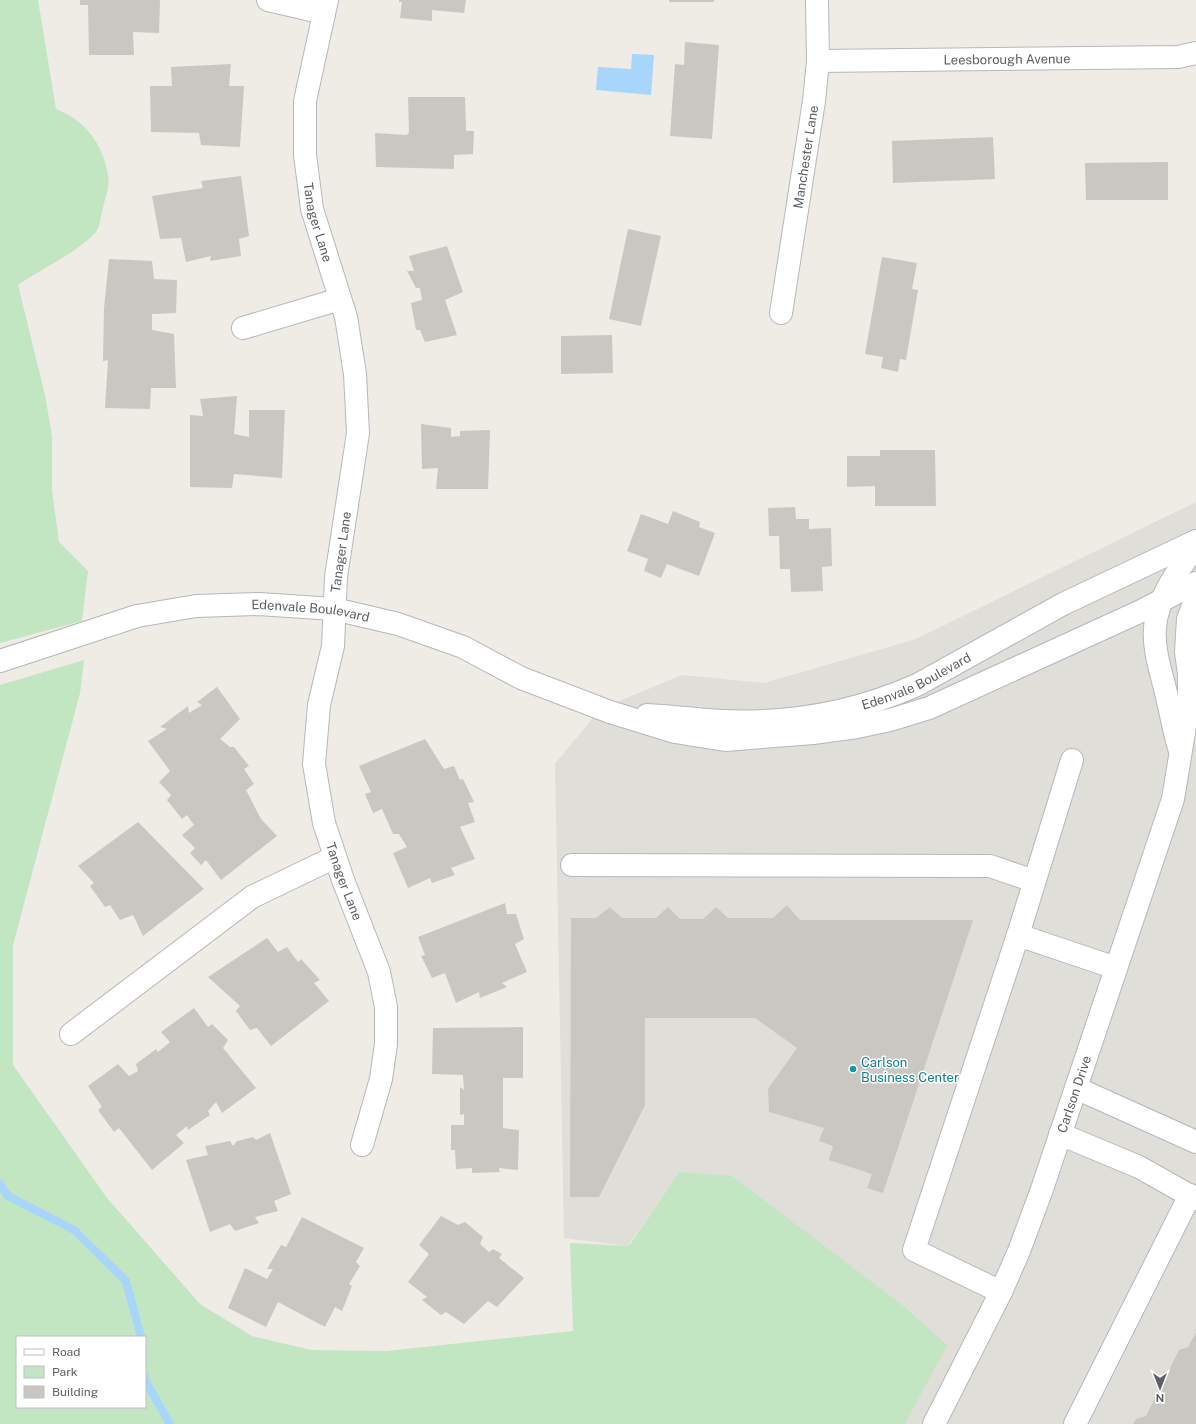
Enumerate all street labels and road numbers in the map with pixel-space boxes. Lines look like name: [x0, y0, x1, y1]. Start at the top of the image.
street label: Leesborough Avenue: [943, 51, 1071, 67]
street label: Manchester Lane: [790, 104, 821, 210]
street label: Tanager Lane: [301, 182, 336, 264]
street label: Tanager Lane: [328, 511, 354, 593]
street label: Edenvale Boulevard: [251, 596, 371, 625]
street label: Edenvale Boulevard: [860, 649, 973, 712]
street label: Tanager Lane: [323, 840, 365, 922]
street label: Carlson Drive: [1054, 1054, 1094, 1135]

